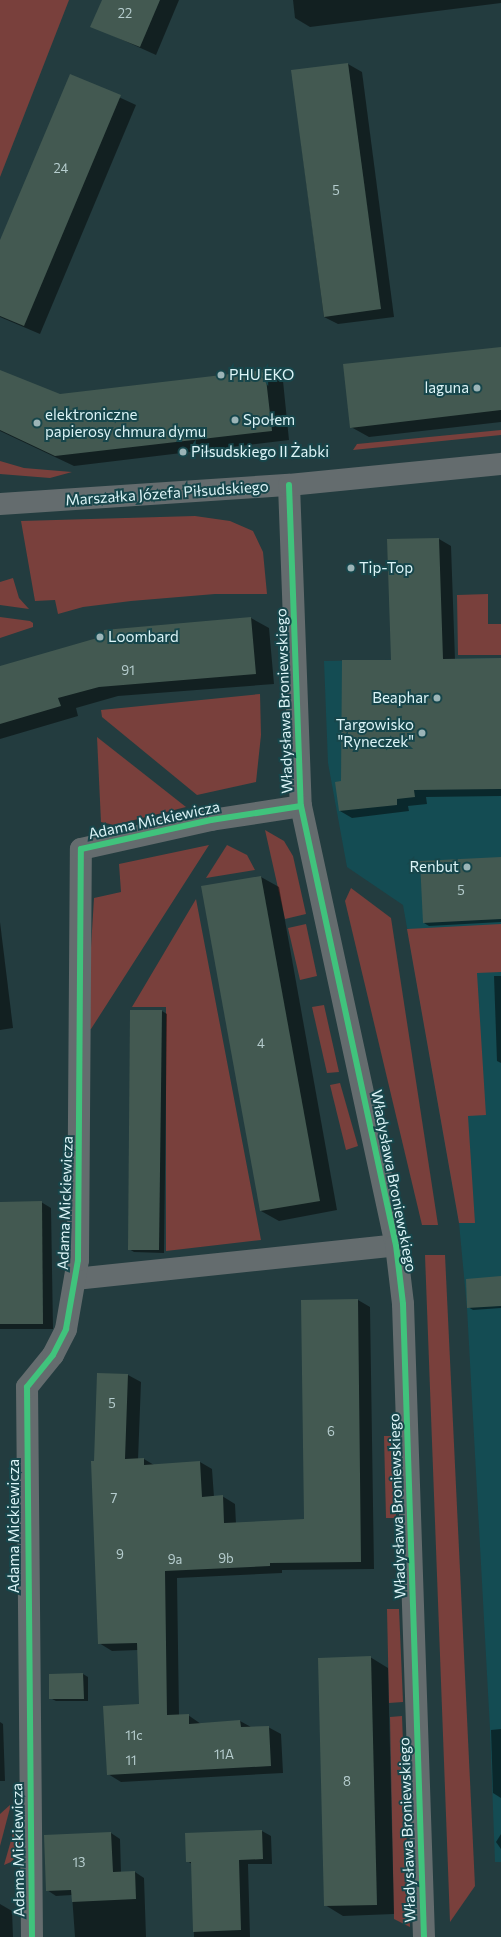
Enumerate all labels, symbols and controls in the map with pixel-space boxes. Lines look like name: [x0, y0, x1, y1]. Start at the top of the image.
house number: 22: [118, 5, 132, 21]
house number: 24: [54, 160, 68, 176]
house number: 5: [332, 182, 340, 198]
place label: PHU EKO: [229, 366, 294, 384]
marker: PHU EKO: [216, 370, 226, 380]
place label: laguna: [424, 379, 469, 397]
marker: laguna: [472, 383, 482, 393]
place label: elektroniczne papierosy chmura dymu: [45, 405, 206, 440]
place label: Społem: [243, 411, 295, 429]
marker: Społem: [230, 415, 240, 425]
marker: elektroniczne papierosy chmura dymu: [32, 418, 42, 428]
place label: Piłsudskiego II Żabki: [191, 443, 329, 461]
marker: Piłsudskiego II Żabki: [178, 447, 188, 457]
street label: Marszałka Józefa Piłsudskiego: [65, 477, 269, 509]
place label: Tip-Top: [359, 559, 413, 577]
marker: Tip-Top: [346, 563, 356, 573]
street label: Władysława Broniewskiego: [272, 608, 296, 794]
place label: Loombard: [108, 628, 179, 646]
marker: Loombard: [95, 632, 105, 642]
house number: 91: [121, 662, 135, 678]
place label: Beaphar: [372, 689, 429, 707]
marker: Beaphar: [432, 693, 442, 703]
place label: Targowisko "Ryneczek": [336, 715, 414, 750]
marker: Targowisko "Ryneczek": [417, 728, 427, 738]
street label: Adama Mickiewicza: [86, 797, 222, 843]
place label: Renbut: [410, 858, 459, 876]
marker: Renbut: [462, 862, 472, 872]
house number: 5: [457, 882, 465, 898]
house number: 4: [257, 1035, 265, 1051]
street label: Władysława Broniewskiego: [367, 1088, 421, 1274]
street label: Adama Mickiewicza: [54, 1136, 76, 1270]
house number: 5: [108, 1395, 116, 1411]
street label: Władysława Broniewskiego: [385, 1413, 409, 1599]
house number: 6: [327, 1423, 335, 1439]
street label: Adama Mickiewicza: [5, 1459, 23, 1593]
house number: 7: [111, 1490, 117, 1506]
house number: 9: [116, 1546, 124, 1562]
house number: 9b: [218, 1550, 234, 1566]
house number: 9a: [168, 1551, 182, 1567]
house number: 11c: [125, 1727, 143, 1743]
street label: Władysława Broniewskiego: [395, 1737, 419, 1923]
house number: 11A: [214, 1746, 234, 1762]
house number: 11: [125, 1752, 137, 1768]
house number: 8: [343, 1773, 351, 1789]
street label: Adama Mickiewicza: [8, 1783, 28, 1917]
house number: 13: [73, 1854, 85, 1870]

